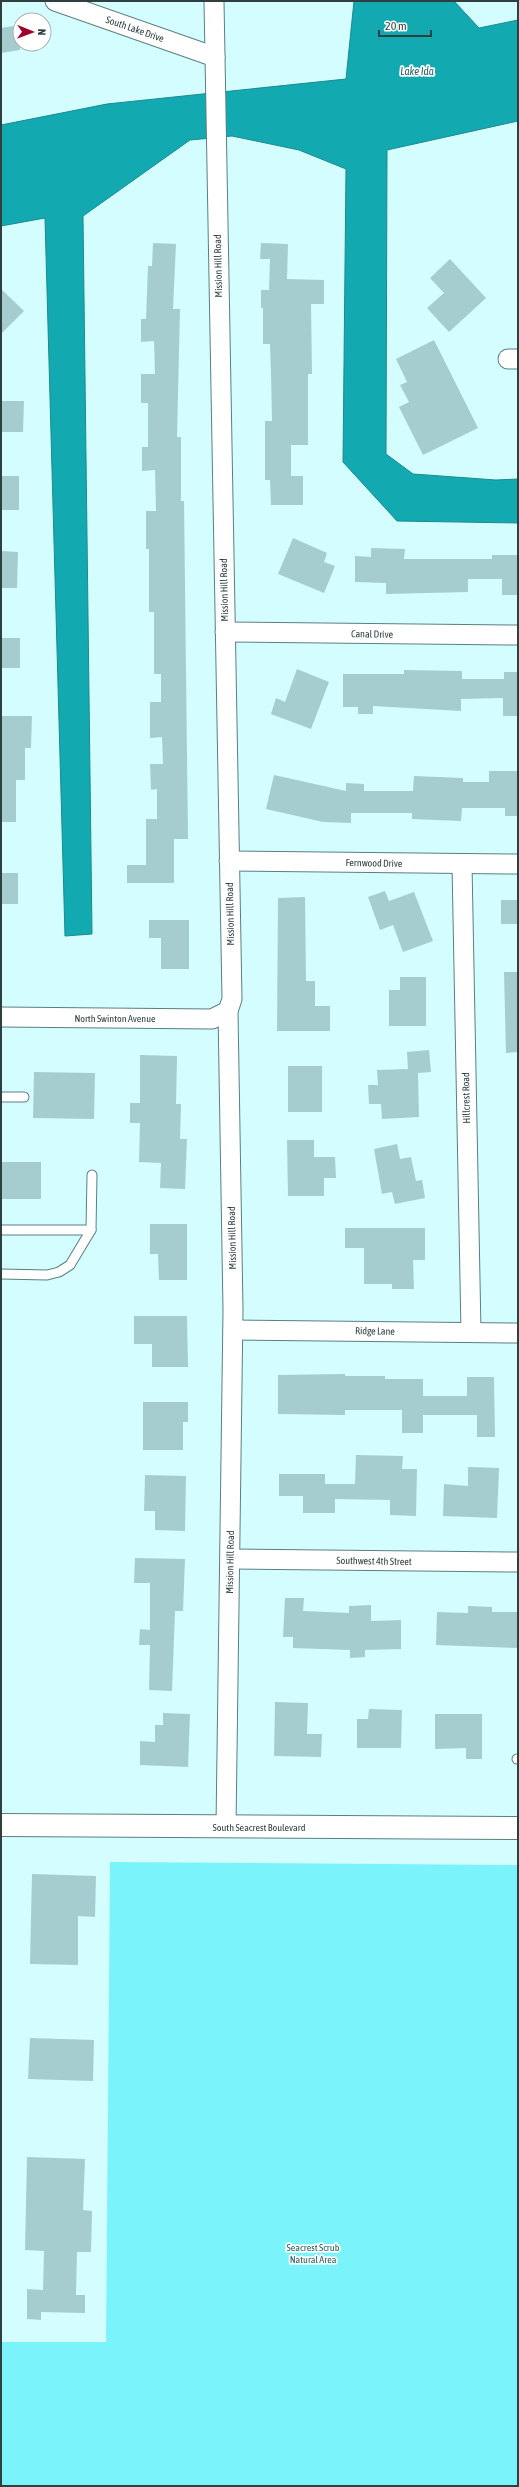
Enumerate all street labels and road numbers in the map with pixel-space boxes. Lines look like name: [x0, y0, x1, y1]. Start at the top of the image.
street label: South Lake Drive: [104, 14, 166, 44]
street label: Mission Hill Road: [212, 234, 224, 298]
street label: Mission Hill Road: [218, 558, 230, 622]
street label: Canal Drive: [351, 628, 394, 640]
street label: Fernwood Drive: [345, 857, 403, 869]
street label: Mission Hill Road: [224, 882, 236, 946]
street label: North Swinton Avenue: [74, 1013, 156, 1024]
street label: Hillcrest Road: [460, 1072, 472, 1124]
street label: Mission Hill Road: [226, 1206, 238, 1270]
street label: Ridge Lane: [355, 1325, 396, 1337]
street label: Mission Hill Road: [224, 1530, 236, 1594]
street label: Southwest 4th Street: [336, 1555, 412, 1567]
street label: South Seacrest Boulevard: [213, 1822, 306, 1833]

